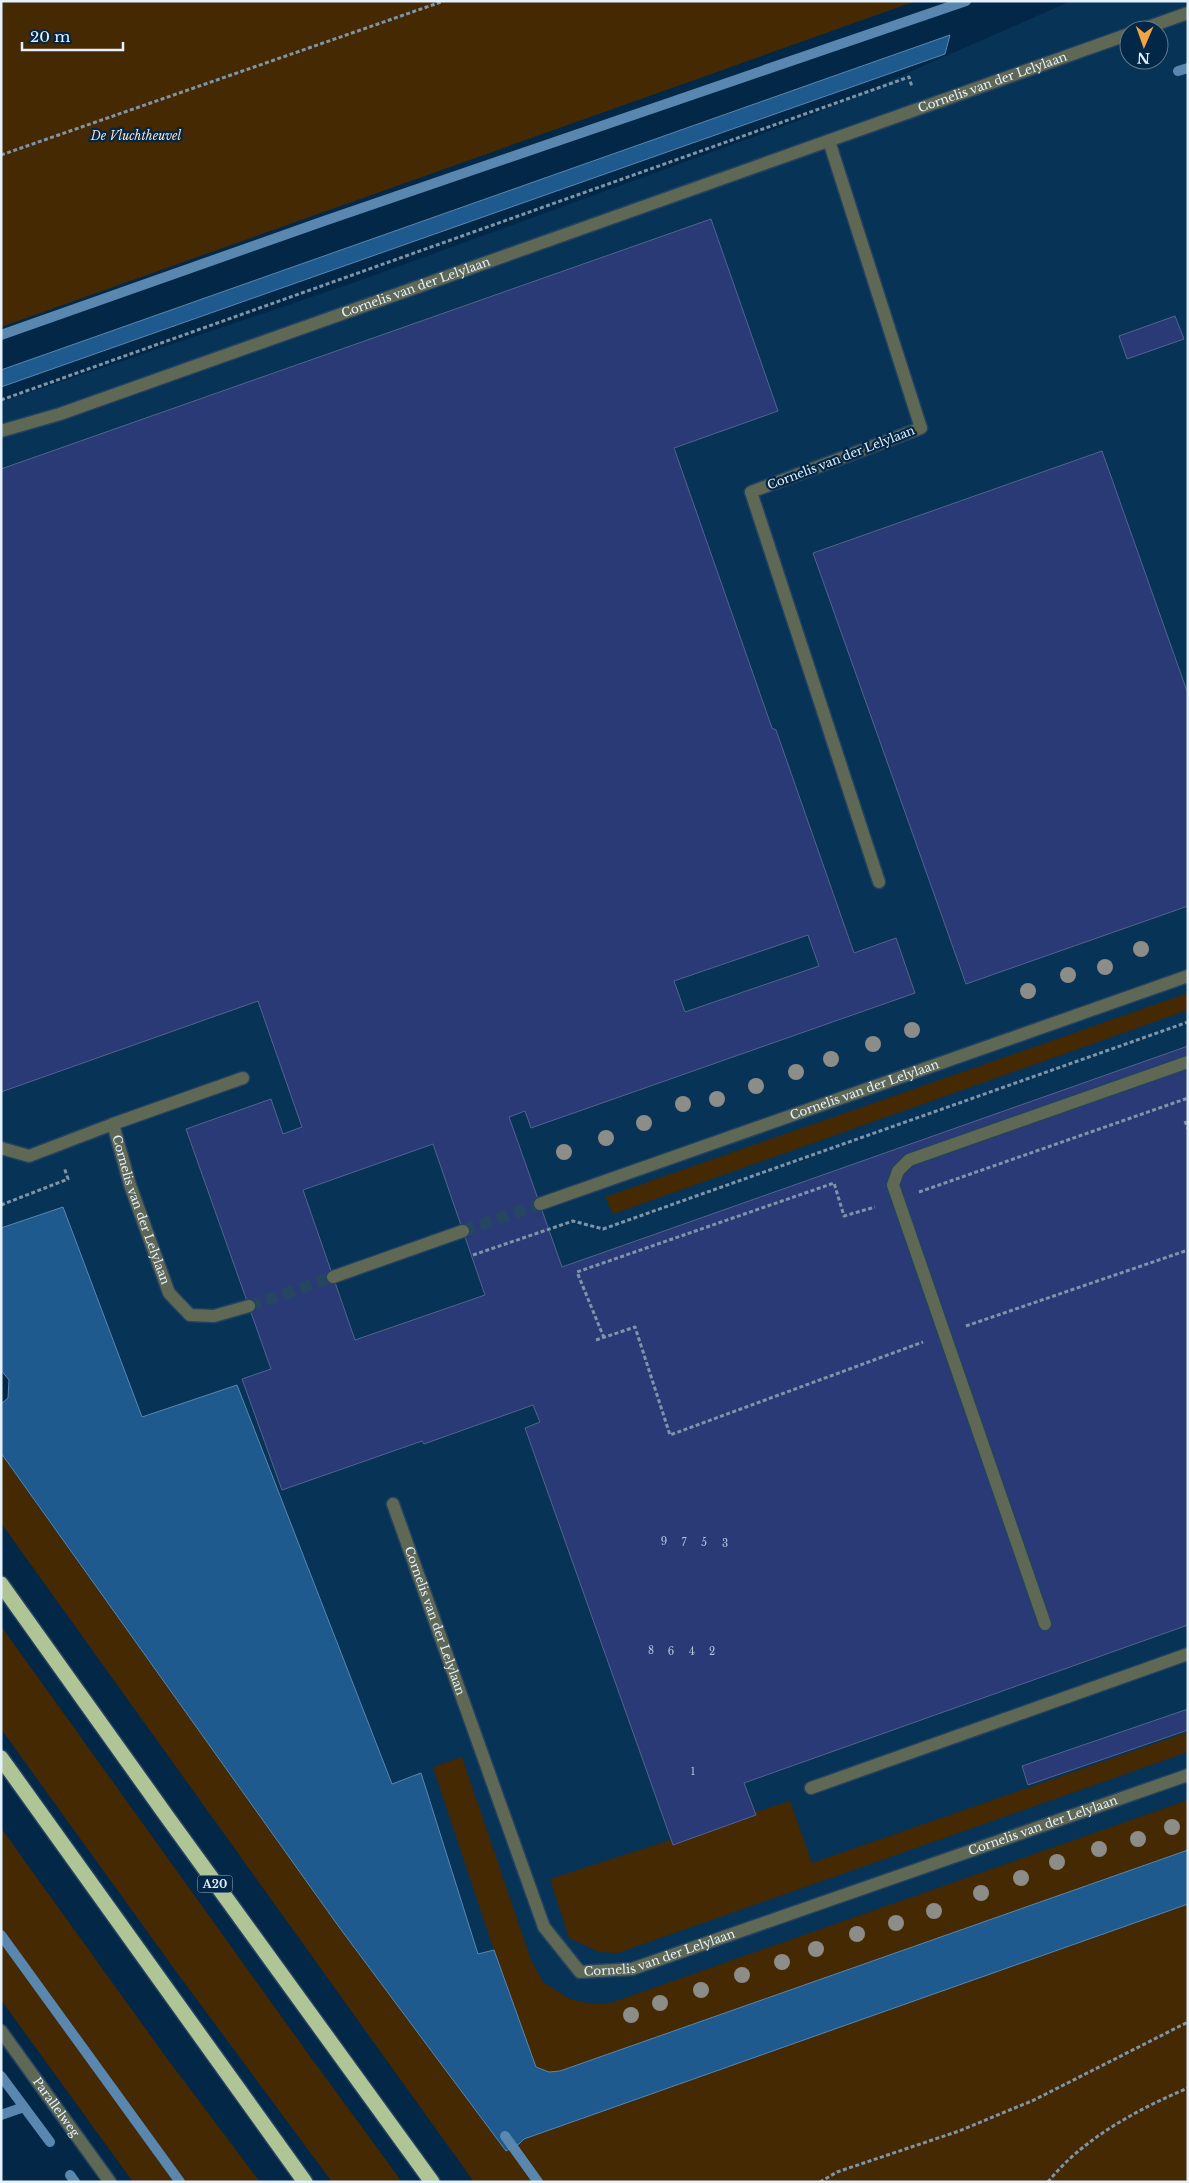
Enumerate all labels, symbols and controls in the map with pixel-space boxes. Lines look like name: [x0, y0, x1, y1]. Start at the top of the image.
scale bar: [22, 20, 124, 52]
north arrow: [1119, 20, 1169, 70]
text: 20 m: [30, 27, 70, 46]
street label: Cornelis van der Lelylaan: [916, 49, 1069, 115]
text: N: [1137, 49, 1150, 67]
park label: De Vluchtheuvel: [90, 128, 182, 143]
street label: Cornelis van der Lelylaan: [339, 254, 492, 320]
street label: Cornelis van der Lelylaan: [765, 422, 917, 493]
street label: Cornelis van der Lelylaan: [788, 1056, 941, 1122]
street label: Cornelis van der Lelylaan: [109, 1133, 173, 1286]
house number: 9: [661, 1535, 667, 1548]
house number: 7: [681, 1536, 687, 1549]
house number: 5: [701, 1536, 707, 1549]
house number: 3: [722, 1537, 728, 1550]
street label: Cornelis van der Lelylaan: [402, 1544, 469, 1697]
house number: 8: [648, 1644, 654, 1657]
house number: 6: [668, 1645, 674, 1658]
house number: 4: [689, 1645, 695, 1658]
house number: 2: [709, 1645, 715, 1658]
house number: 1: [691, 1765, 695, 1778]
street label: Cornelis van der Lelylaan: [966, 1792, 1119, 1858]
road number: A20: [198, 1876, 232, 1892]
street label: Cornelis van der Lelylaan: [583, 1926, 737, 1979]
street label: Parallelweg: [30, 2074, 83, 2140]

